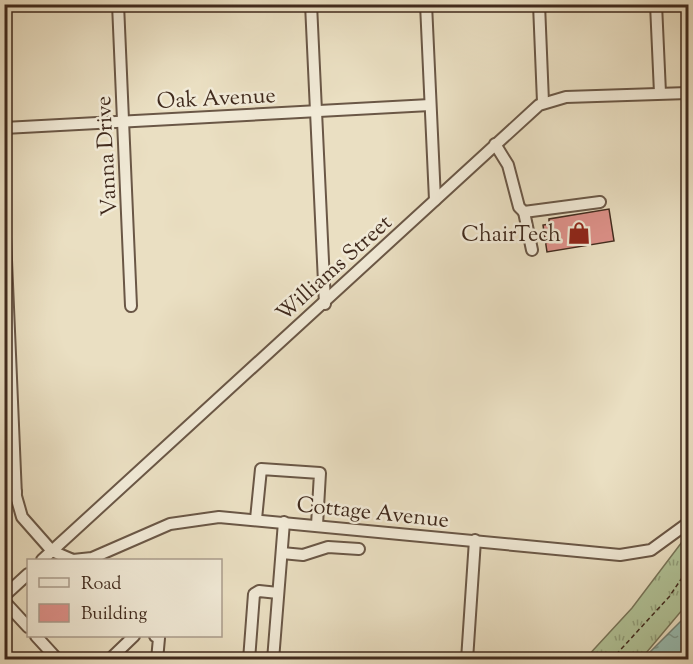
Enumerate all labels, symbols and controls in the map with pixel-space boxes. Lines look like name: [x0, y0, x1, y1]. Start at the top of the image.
street label: Oak Avenue: [156, 81, 276, 119]
street label: Vanna Drive: [89, 95, 127, 217]
street label: Williams Street: [270, 208, 400, 330]
place label: ChairTech: [461, 220, 561, 252]
shop icon: ChairTech: [566, 220, 592, 246]
street label: Cottage Avenue: [295, 490, 450, 538]
legend: [27, 559, 222, 637]
text: Road: [81, 572, 121, 598]
text: Building: [81, 602, 147, 628]

